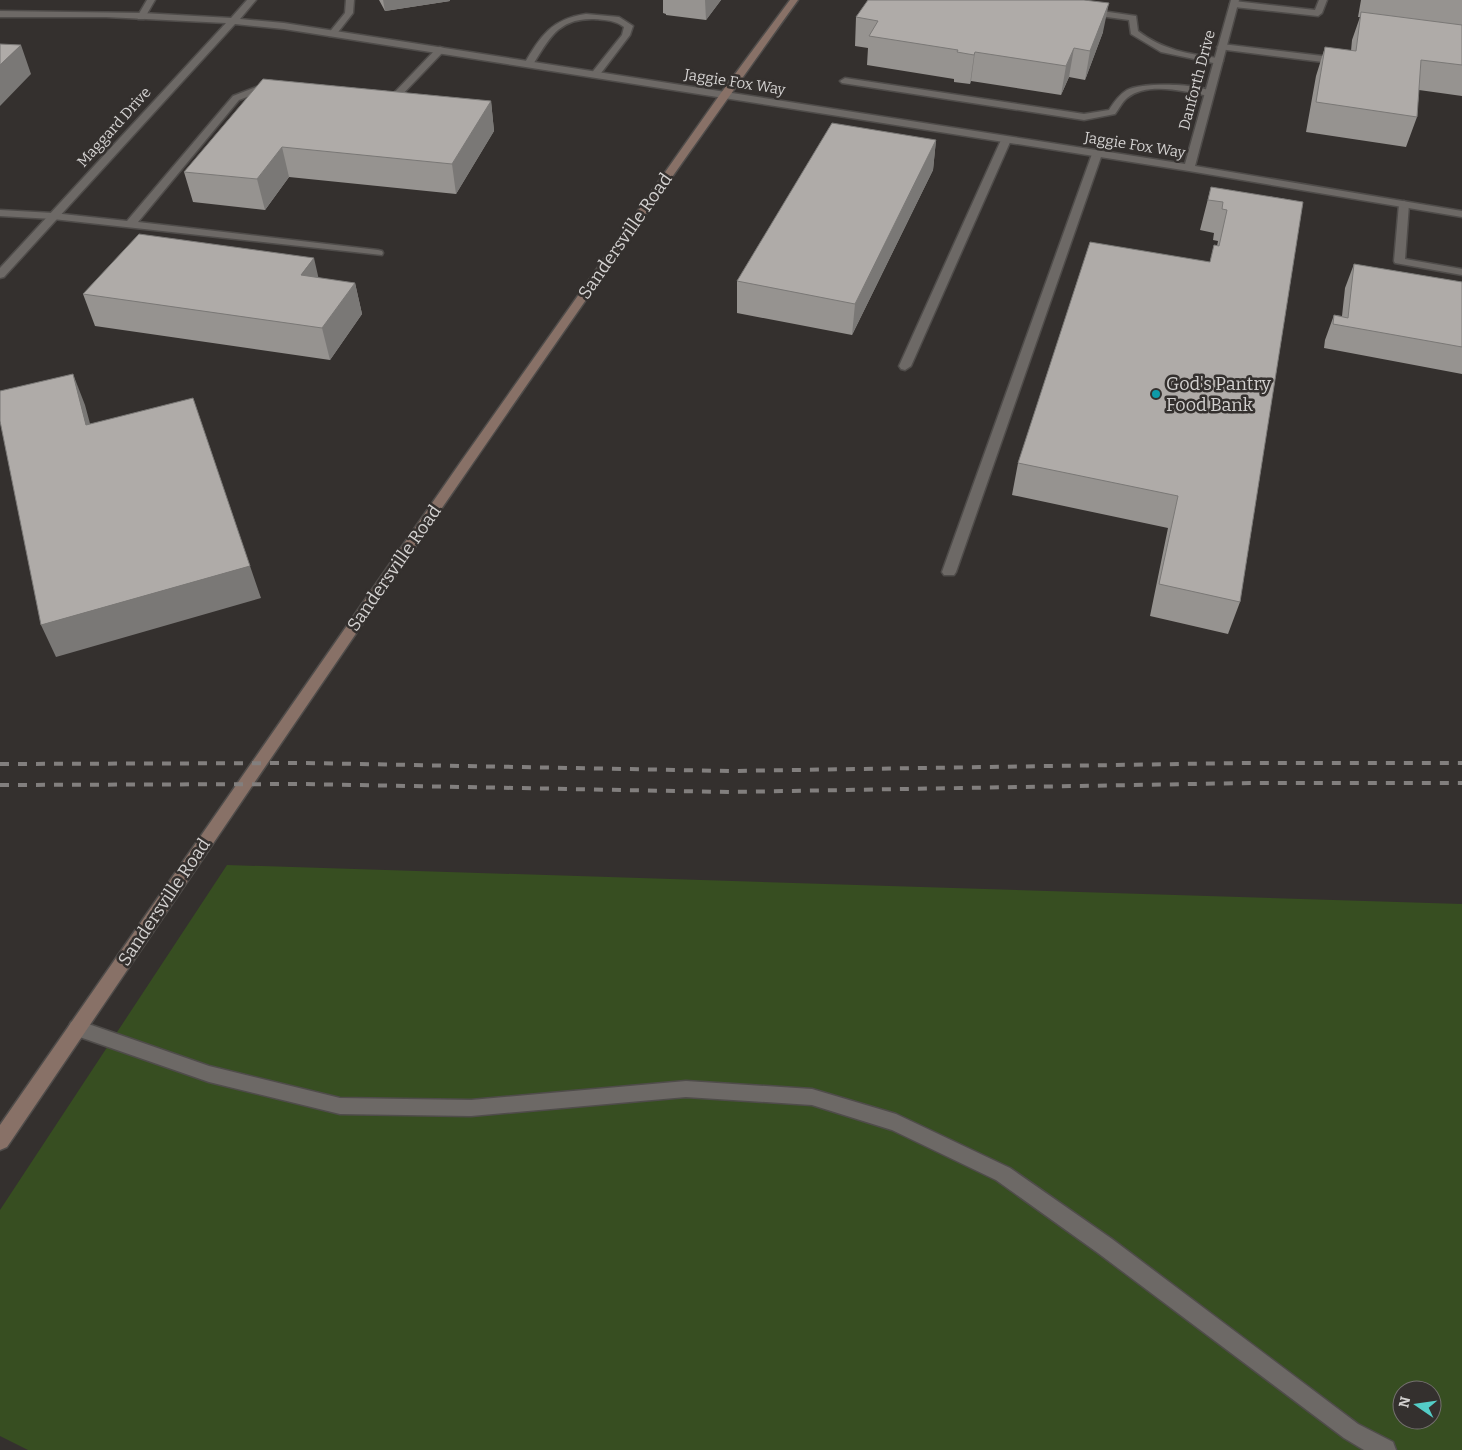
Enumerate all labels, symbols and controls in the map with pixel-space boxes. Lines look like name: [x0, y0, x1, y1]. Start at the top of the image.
street label: Danforth Drive: [1175, 28, 1219, 132]
street label: Jaggie Fox Way: [682, 65, 787, 99]
street label: Maggard Drive: [73, 83, 155, 171]
street label: Jaggie Fox Way: [1082, 128, 1187, 162]
street label: Sandersville Road: [573, 168, 677, 303]
place label: God's Pantry Food Bank: [1166, 373, 1272, 416]
marker: God's Pantry Food Bank: [1150, 388, 1162, 400]
street label: Sandersville Road: [342, 500, 446, 635]
street label: Sandersville Road: [113, 834, 215, 970]
north arrow: [1392, 1380, 1442, 1430]
text: N: [1395, 1395, 1414, 1409]

